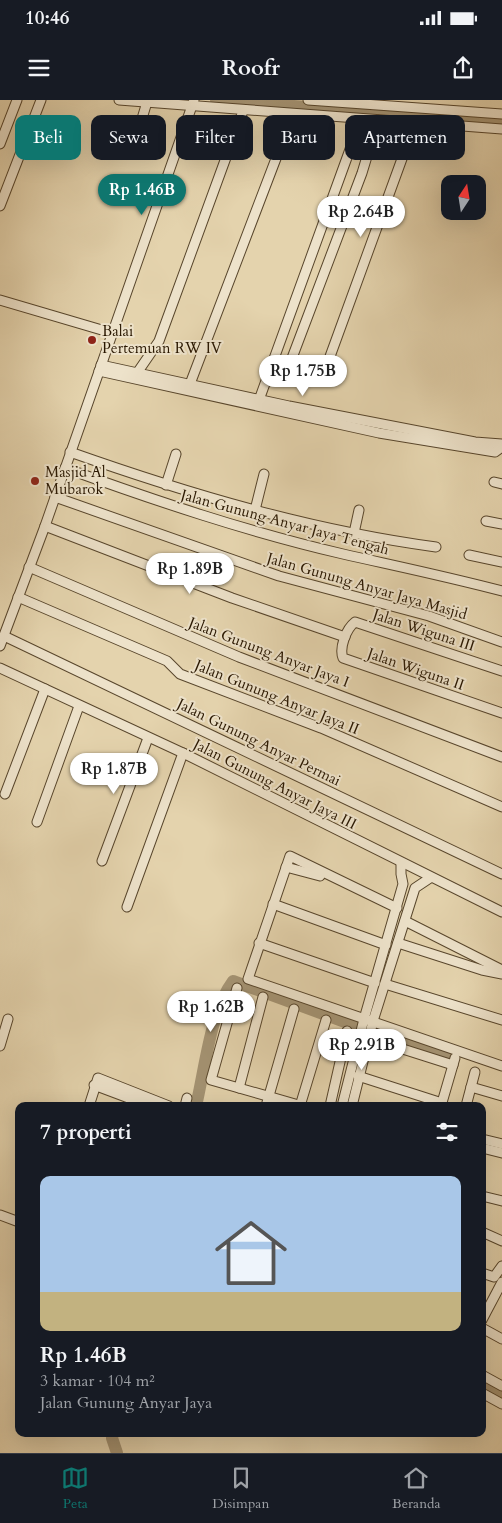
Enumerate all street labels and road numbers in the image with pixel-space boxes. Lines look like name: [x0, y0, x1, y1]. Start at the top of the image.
street label: Jalan Gunung Anyar Jaya Tengah: [177, 484, 392, 560]
street label: Jalan Gunung Anyar Jaya Masjid: [263, 547, 469, 624]
street label: Jalan Wiguna III: [368, 603, 478, 656]
street label: Jalan Gunung Anyar Jaya I: [184, 611, 352, 692]
street label: Jalan Wiguna II: [363, 642, 467, 695]
street label: Jalan Gunung Anyar Jaya II: [190, 654, 362, 739]
street label: Jalan Gunung Anyar Permai: [172, 693, 344, 790]
street label: Jalan Gunung Anyar Jaya III: [188, 733, 360, 834]

